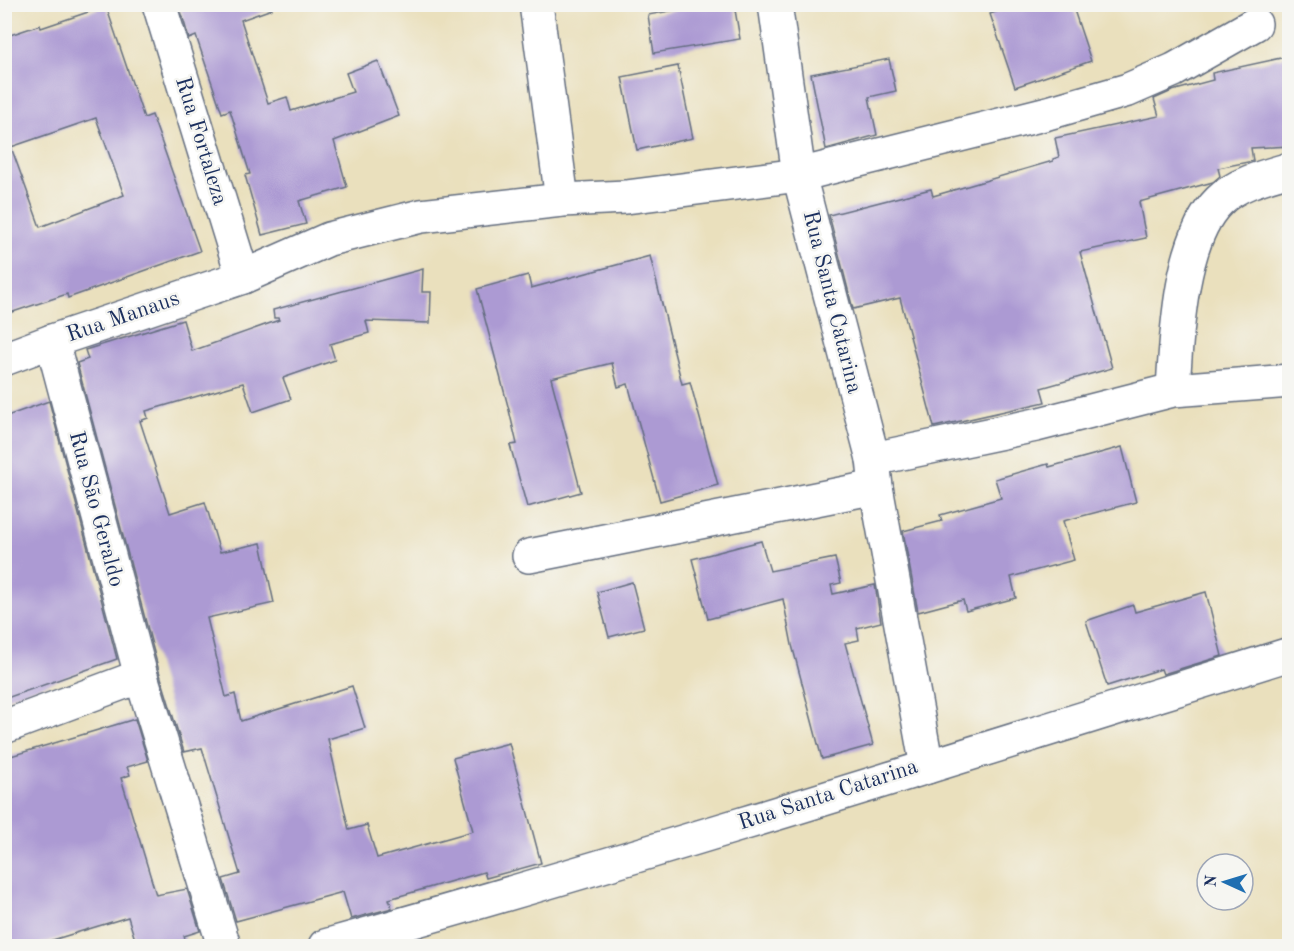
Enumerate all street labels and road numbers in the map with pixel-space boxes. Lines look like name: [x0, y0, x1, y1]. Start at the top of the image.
street label: Rua Fortaleza: [171, 74, 231, 208]
street label: Rua Santa Catarina: [799, 208, 865, 396]
street label: Rua Manaus: [64, 287, 182, 347]
street label: Rua São Geraldo: [65, 429, 127, 589]
street label: Rua Santa Catarina: [735, 756, 921, 834]

